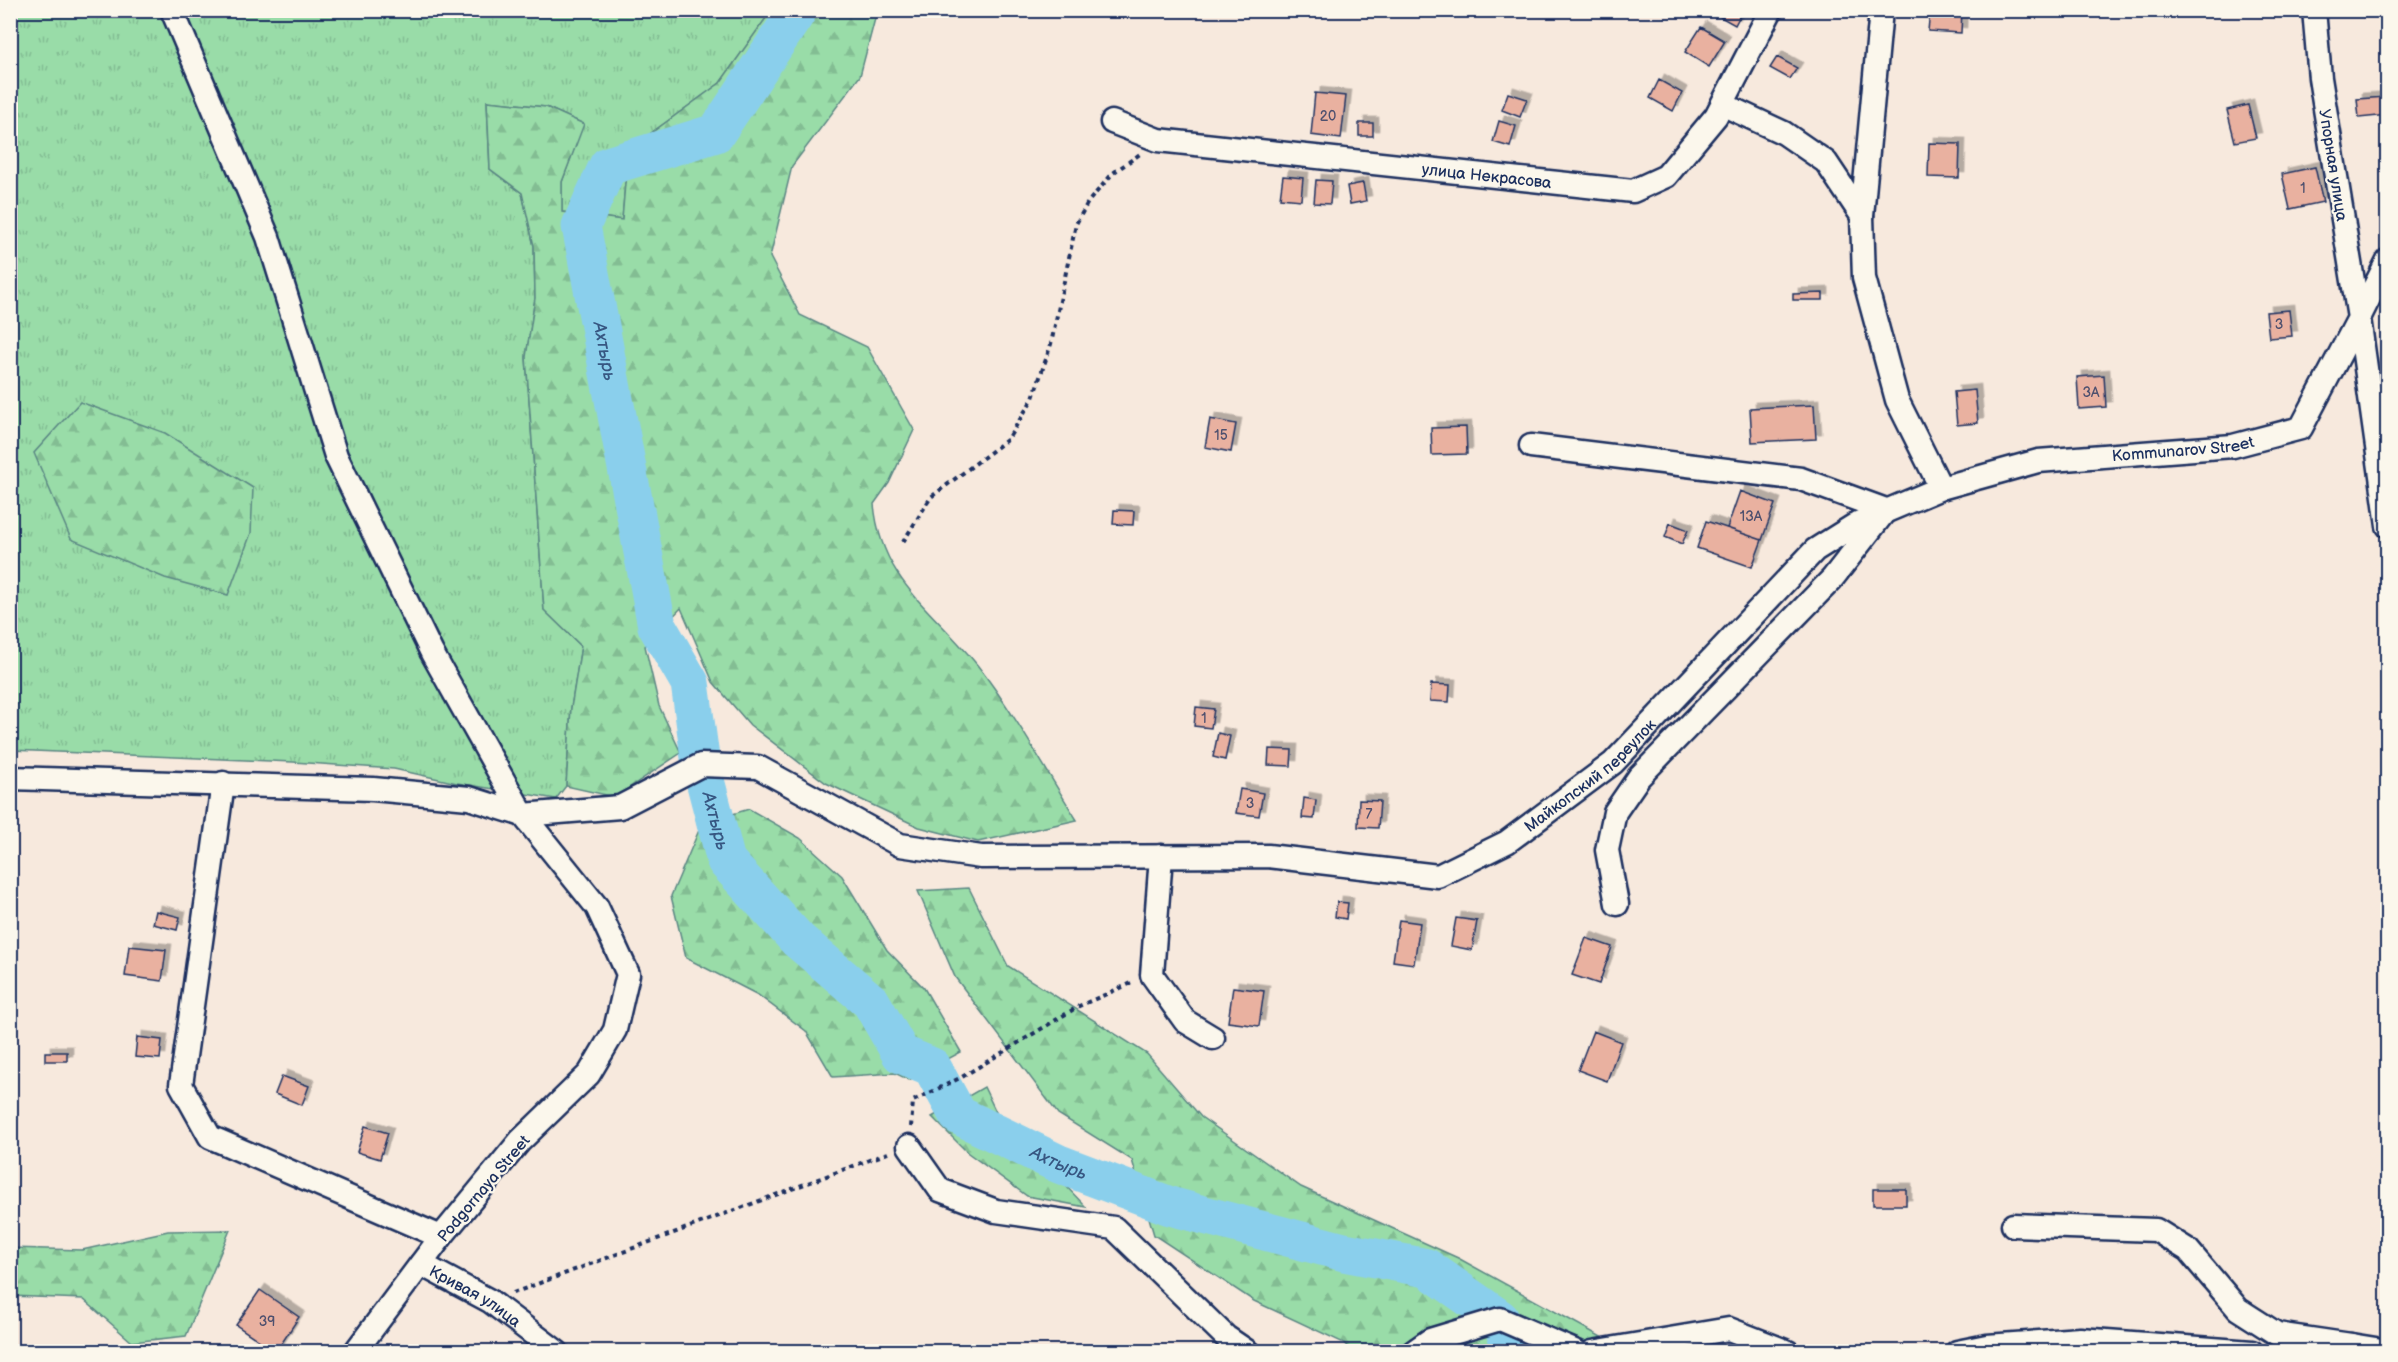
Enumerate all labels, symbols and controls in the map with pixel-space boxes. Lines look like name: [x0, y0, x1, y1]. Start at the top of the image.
house number: 20: [1320, 108, 1336, 125]
street label: Упорная улица: [2314, 108, 2351, 223]
street label: улица Некрасова: [1421, 160, 1553, 193]
house number: 1: [2300, 180, 2306, 197]
house number: 3: [2275, 316, 2283, 333]
water label: Ахтырь: [588, 319, 620, 383]
house number: 3А: [2082, 384, 2100, 401]
house number: 15: [1214, 427, 1228, 444]
street label: Kommunarov Street: [2111, 433, 2256, 466]
house number: 13А: [1740, 508, 1763, 525]
house number: 1: [1201, 710, 1207, 727]
street label: Майкопский переулок: [1521, 715, 1661, 837]
water label: Ахтырь: [697, 789, 733, 852]
house number: 3: [1246, 795, 1254, 812]
house number: 7: [1366, 806, 1373, 823]
street label: Podgornaya Street: [434, 1132, 534, 1246]
water label: Ахтырь: [1026, 1141, 1090, 1185]
street label: Кривая улица: [426, 1262, 524, 1332]
house number: 39: [259, 1313, 275, 1330]

